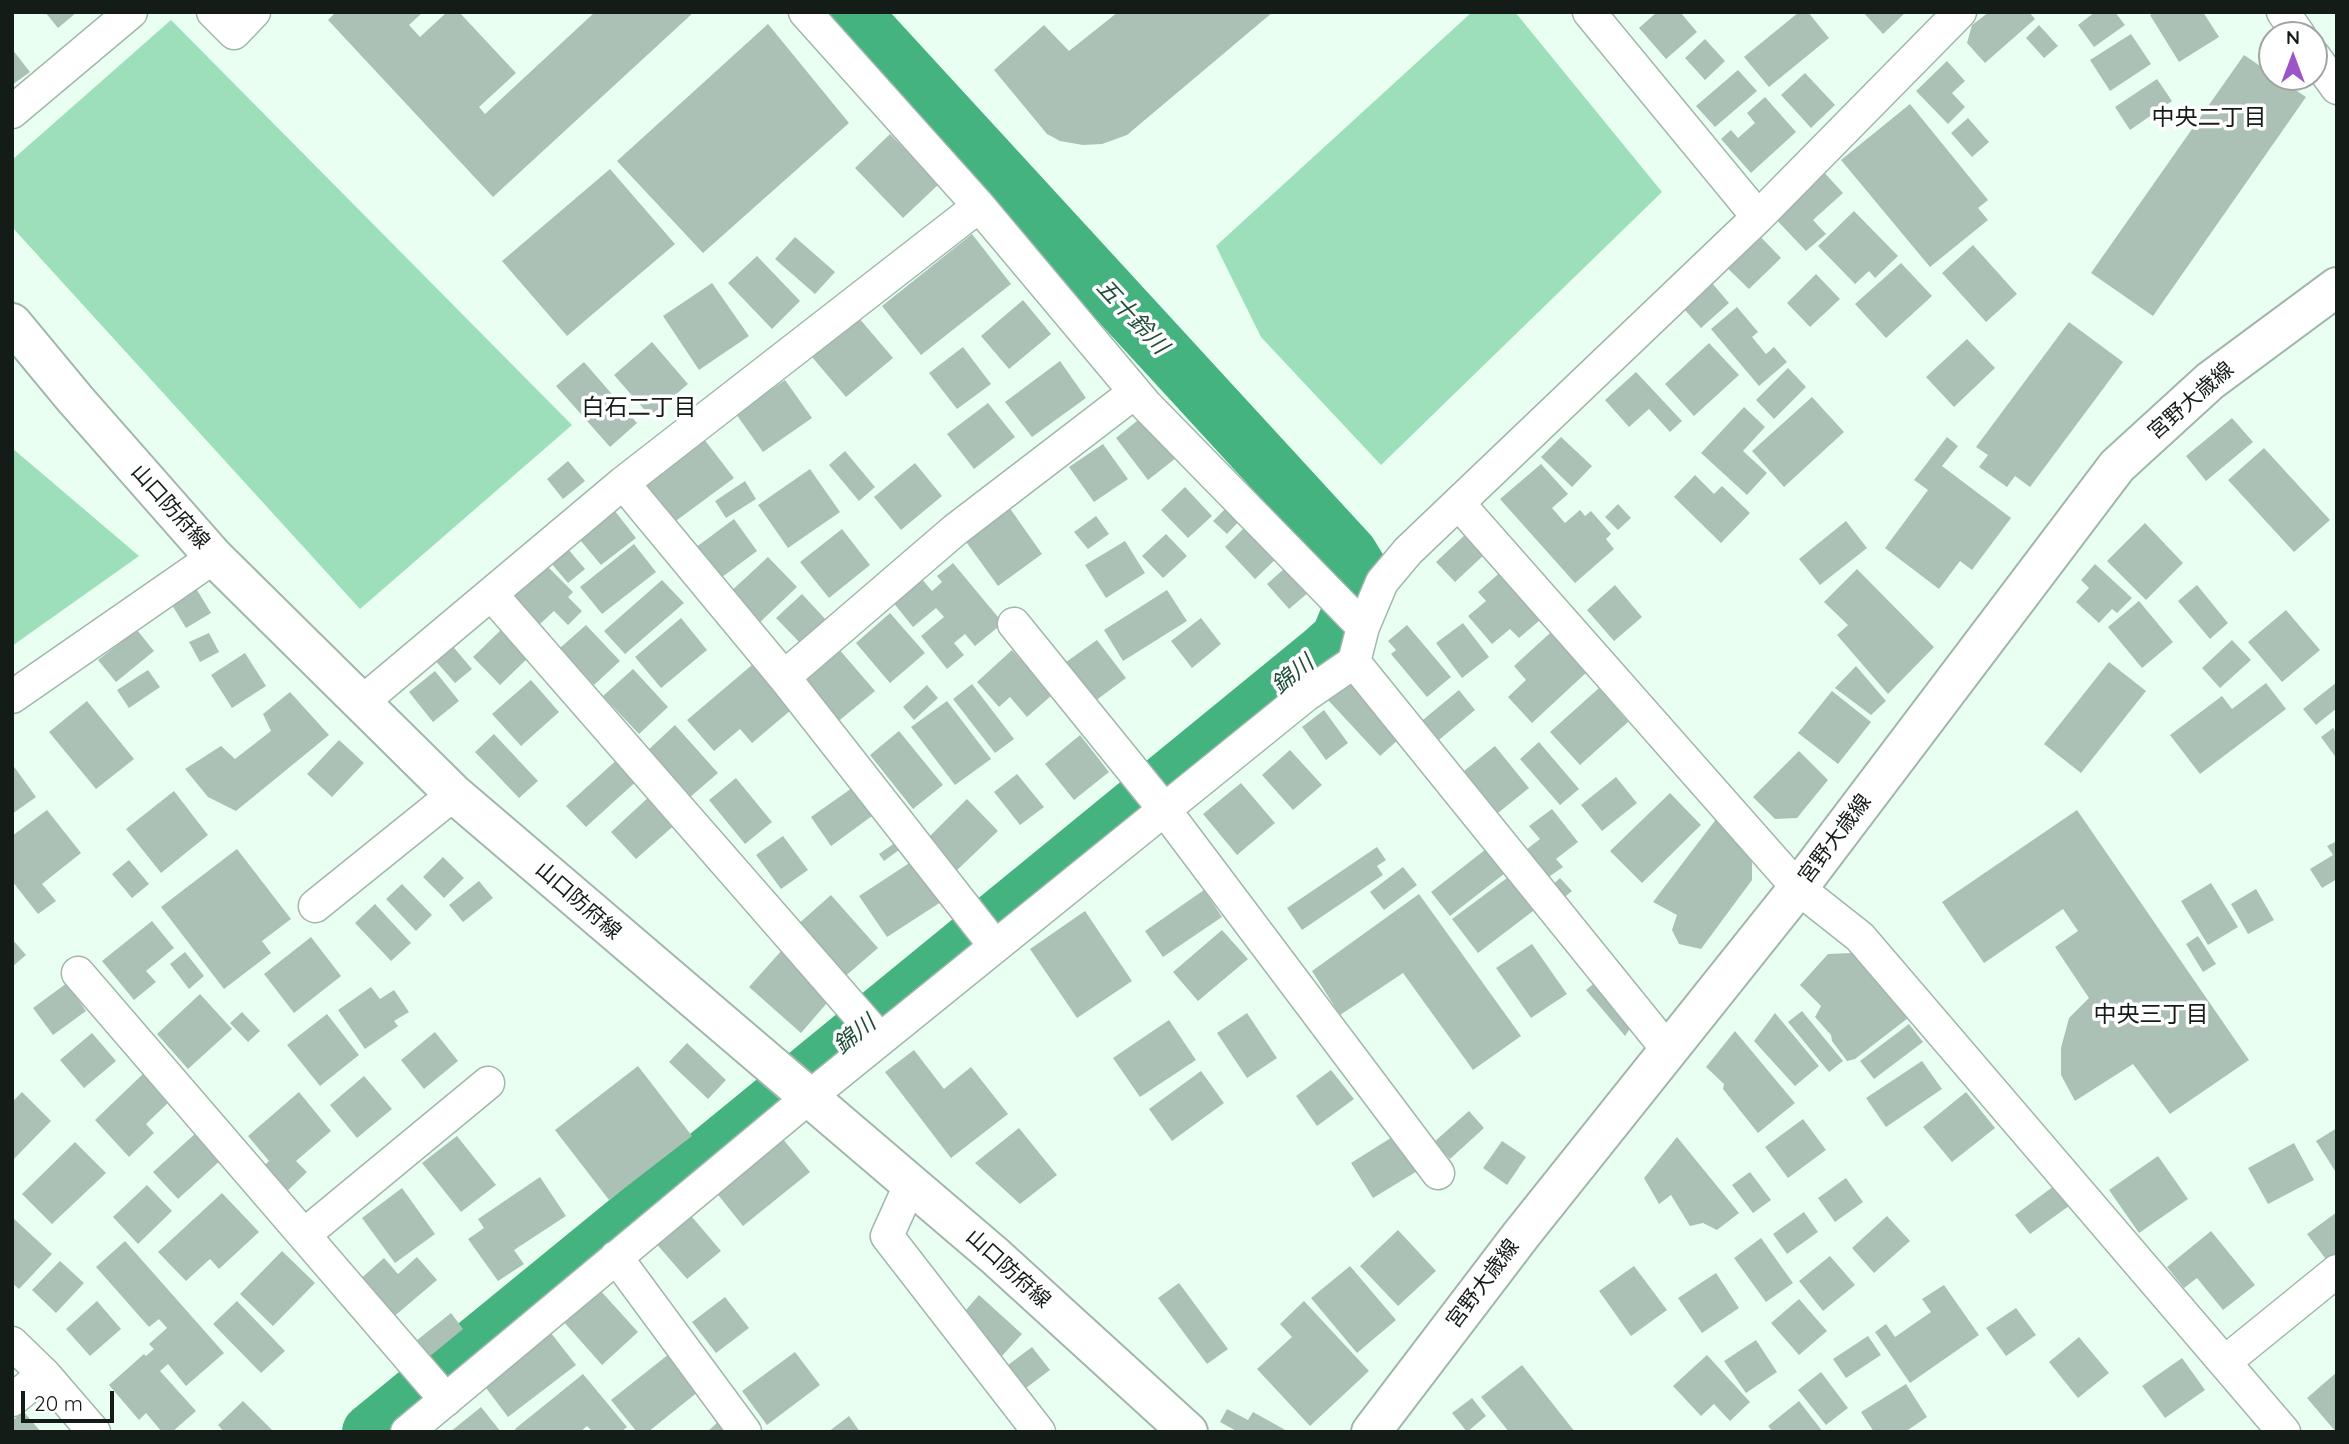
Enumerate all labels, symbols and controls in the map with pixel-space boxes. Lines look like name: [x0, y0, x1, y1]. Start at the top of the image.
north arrow: [2258, 21, 2328, 91]
text: N: [2286, 25, 2300, 49]
district label: 中央二丁目: [2152, 104, 2266, 132]
water label: 五十鈴川: [1091, 274, 1173, 360]
street label: 宮野大歳線: [2143, 357, 2239, 445]
district label: 白石二丁目: [582, 394, 696, 422]
street label: 山口防府線: [126, 460, 214, 554]
water label: 錦川: [1266, 650, 1320, 700]
street label: 宮野大歳線: [1793, 789, 1877, 889]
street label: 山口防府線: [530, 857, 626, 945]
district label: 中央三丁目: [2094, 1001, 2208, 1029]
water label: 錦川: [828, 1010, 882, 1060]
street label: 山口防府線: [961, 1225, 1055, 1313]
street label: 宮野大歳線: [1441, 1234, 1525, 1334]
scale bar: [24, 1378, 117, 1422]
text: 20 m: [34, 1390, 83, 1416]

